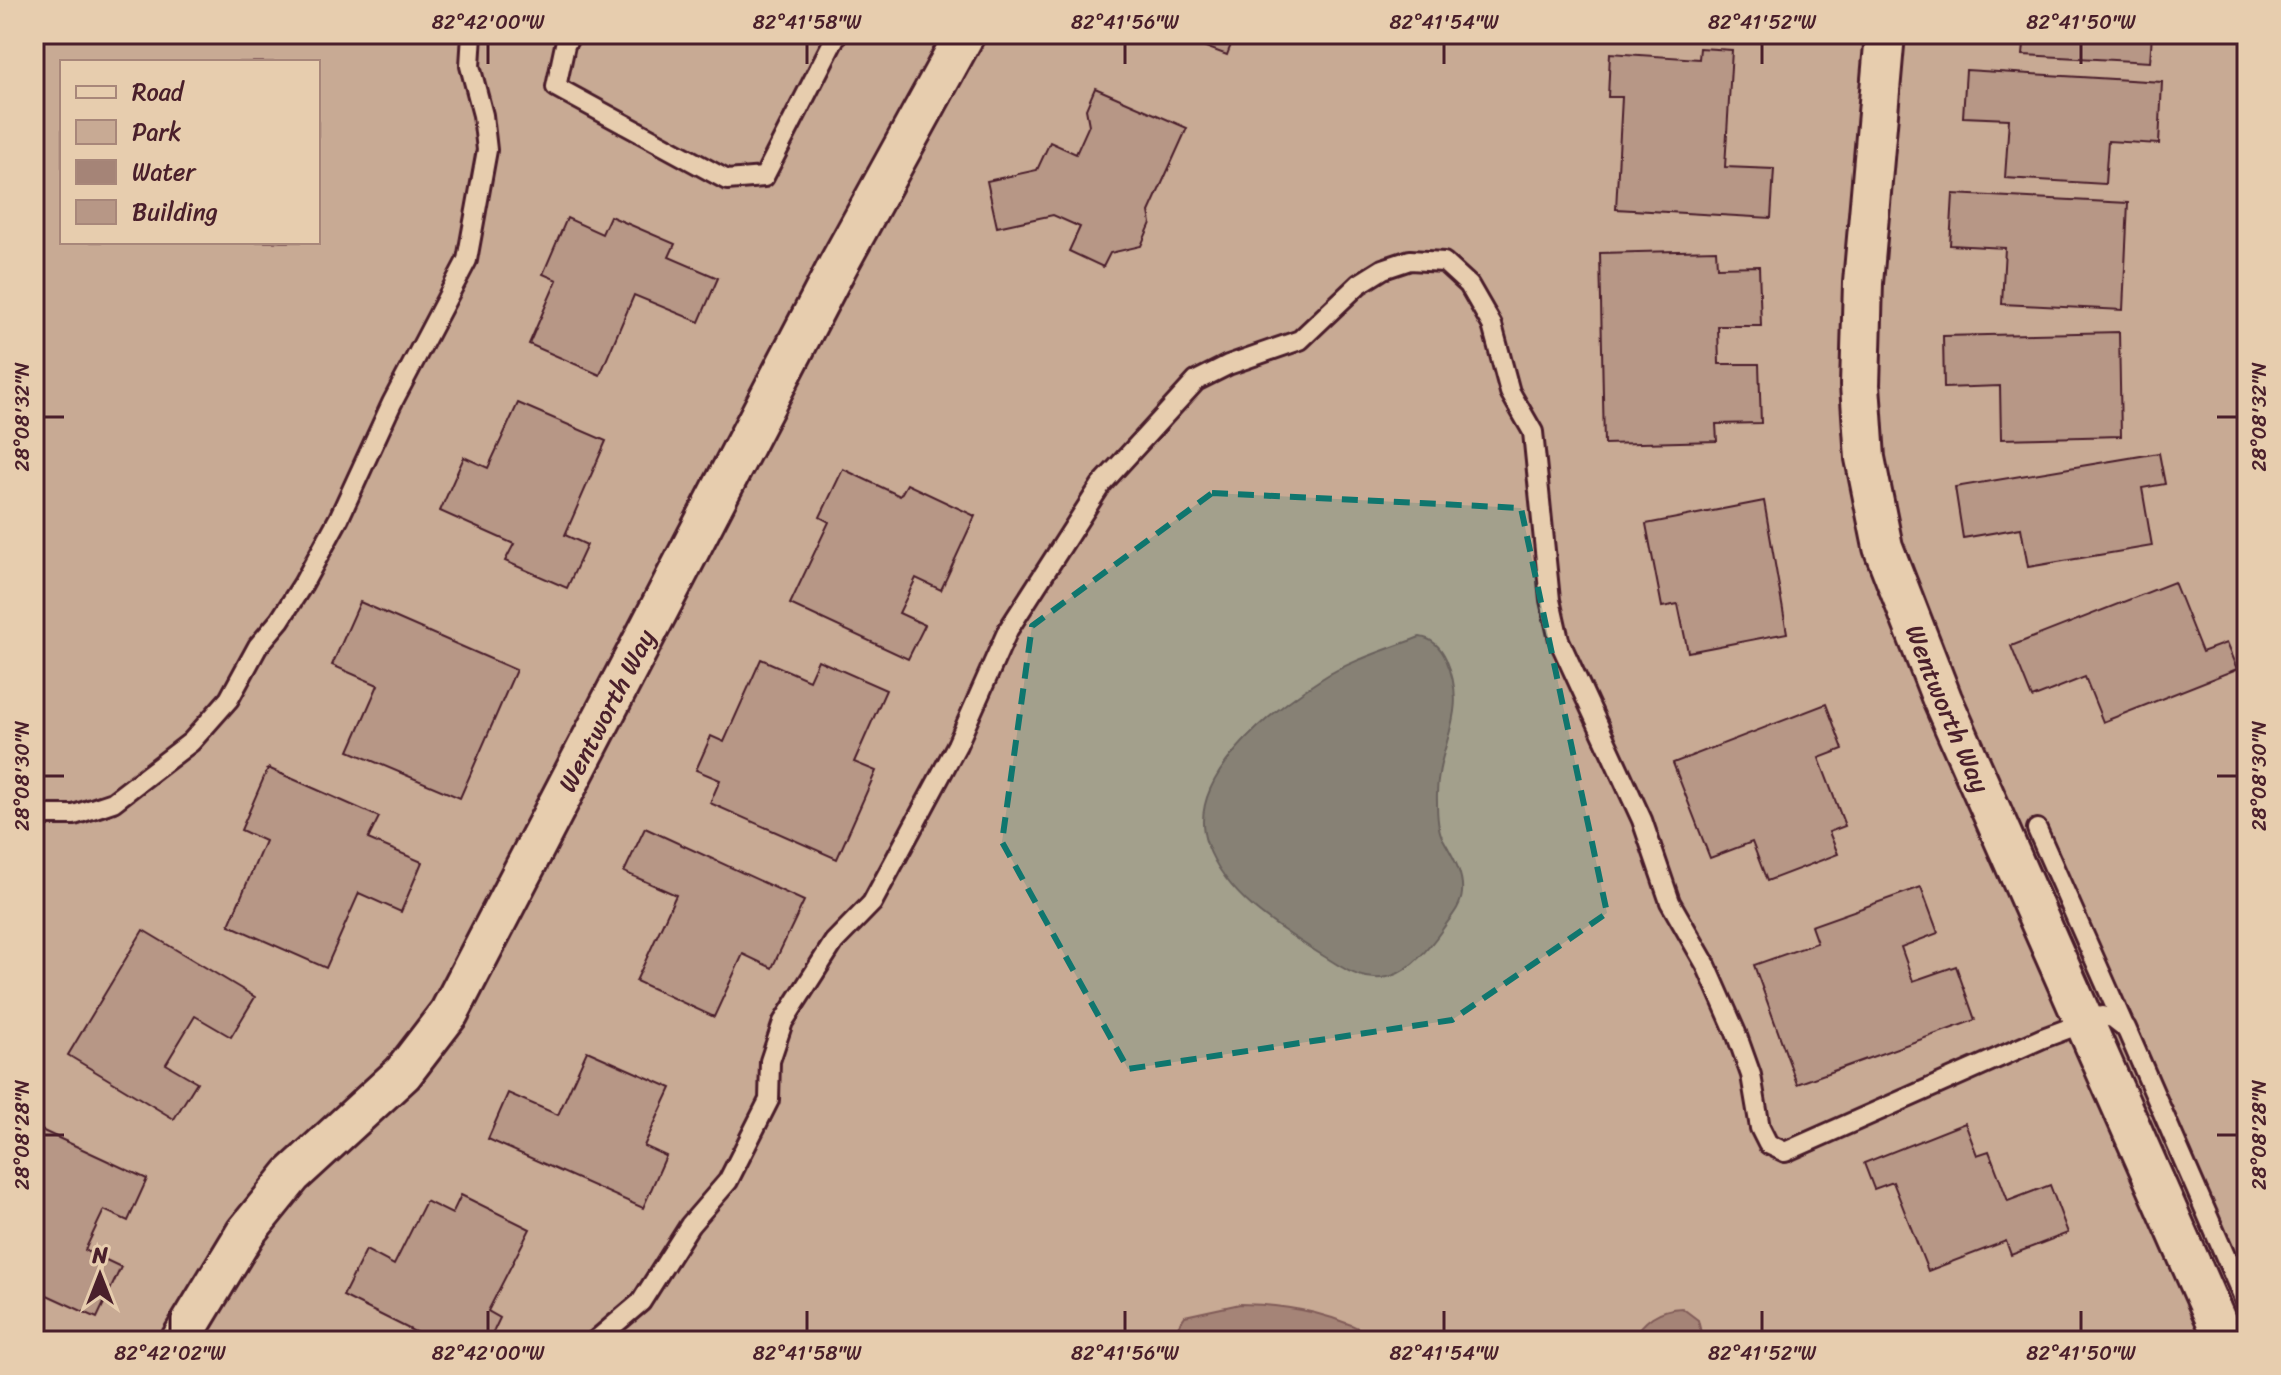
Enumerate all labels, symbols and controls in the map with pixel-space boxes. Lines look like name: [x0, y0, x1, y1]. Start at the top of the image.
text: 82°42'00"W: [432, 5, 545, 40]
text: 82°41'58"W: [753, 5, 862, 40]
text: 82°41'56"W: [1071, 5, 1180, 40]
text: 82°41'54"W: [1389, 5, 1499, 40]
text: 82°41'52"W: [1708, 5, 1817, 40]
text: 82°41'50"W: [2026, 5, 2136, 40]
legend: [60, 60, 320, 244]
text: Road: [132, 71, 186, 113]
text: Park: [132, 111, 181, 153]
text: Water: [132, 151, 197, 193]
text: Building: [132, 191, 218, 233]
text: 28°08'32"N: [5, 362, 40, 471]
text: 28°08'32"N: [2242, 362, 2277, 471]
street label: Wentworth Way: [1892, 617, 2004, 801]
street label: Wentworth Way: [545, 620, 668, 801]
text: 28°08'30"N: [5, 721, 40, 831]
text: 28°08'30"N: [2242, 721, 2277, 831]
text: 28°08'28"N: [5, 1080, 40, 1190]
text: 28°08'28"N: [2242, 1080, 2277, 1190]
north arrow: [60, 1235, 140, 1315]
text: N: [91, 1236, 108, 1275]
text: 82°42'02"W: [114, 1336, 226, 1371]
text: 82°42'00"W: [432, 1336, 545, 1371]
text: 82°41'58"W: [753, 1336, 862, 1371]
text: 82°41'56"W: [1071, 1336, 1180, 1371]
text: 82°41'54"W: [1389, 1336, 1499, 1371]
text: 82°41'52"W: [1708, 1336, 1817, 1371]
text: 82°41'50"W: [2026, 1336, 2136, 1371]

